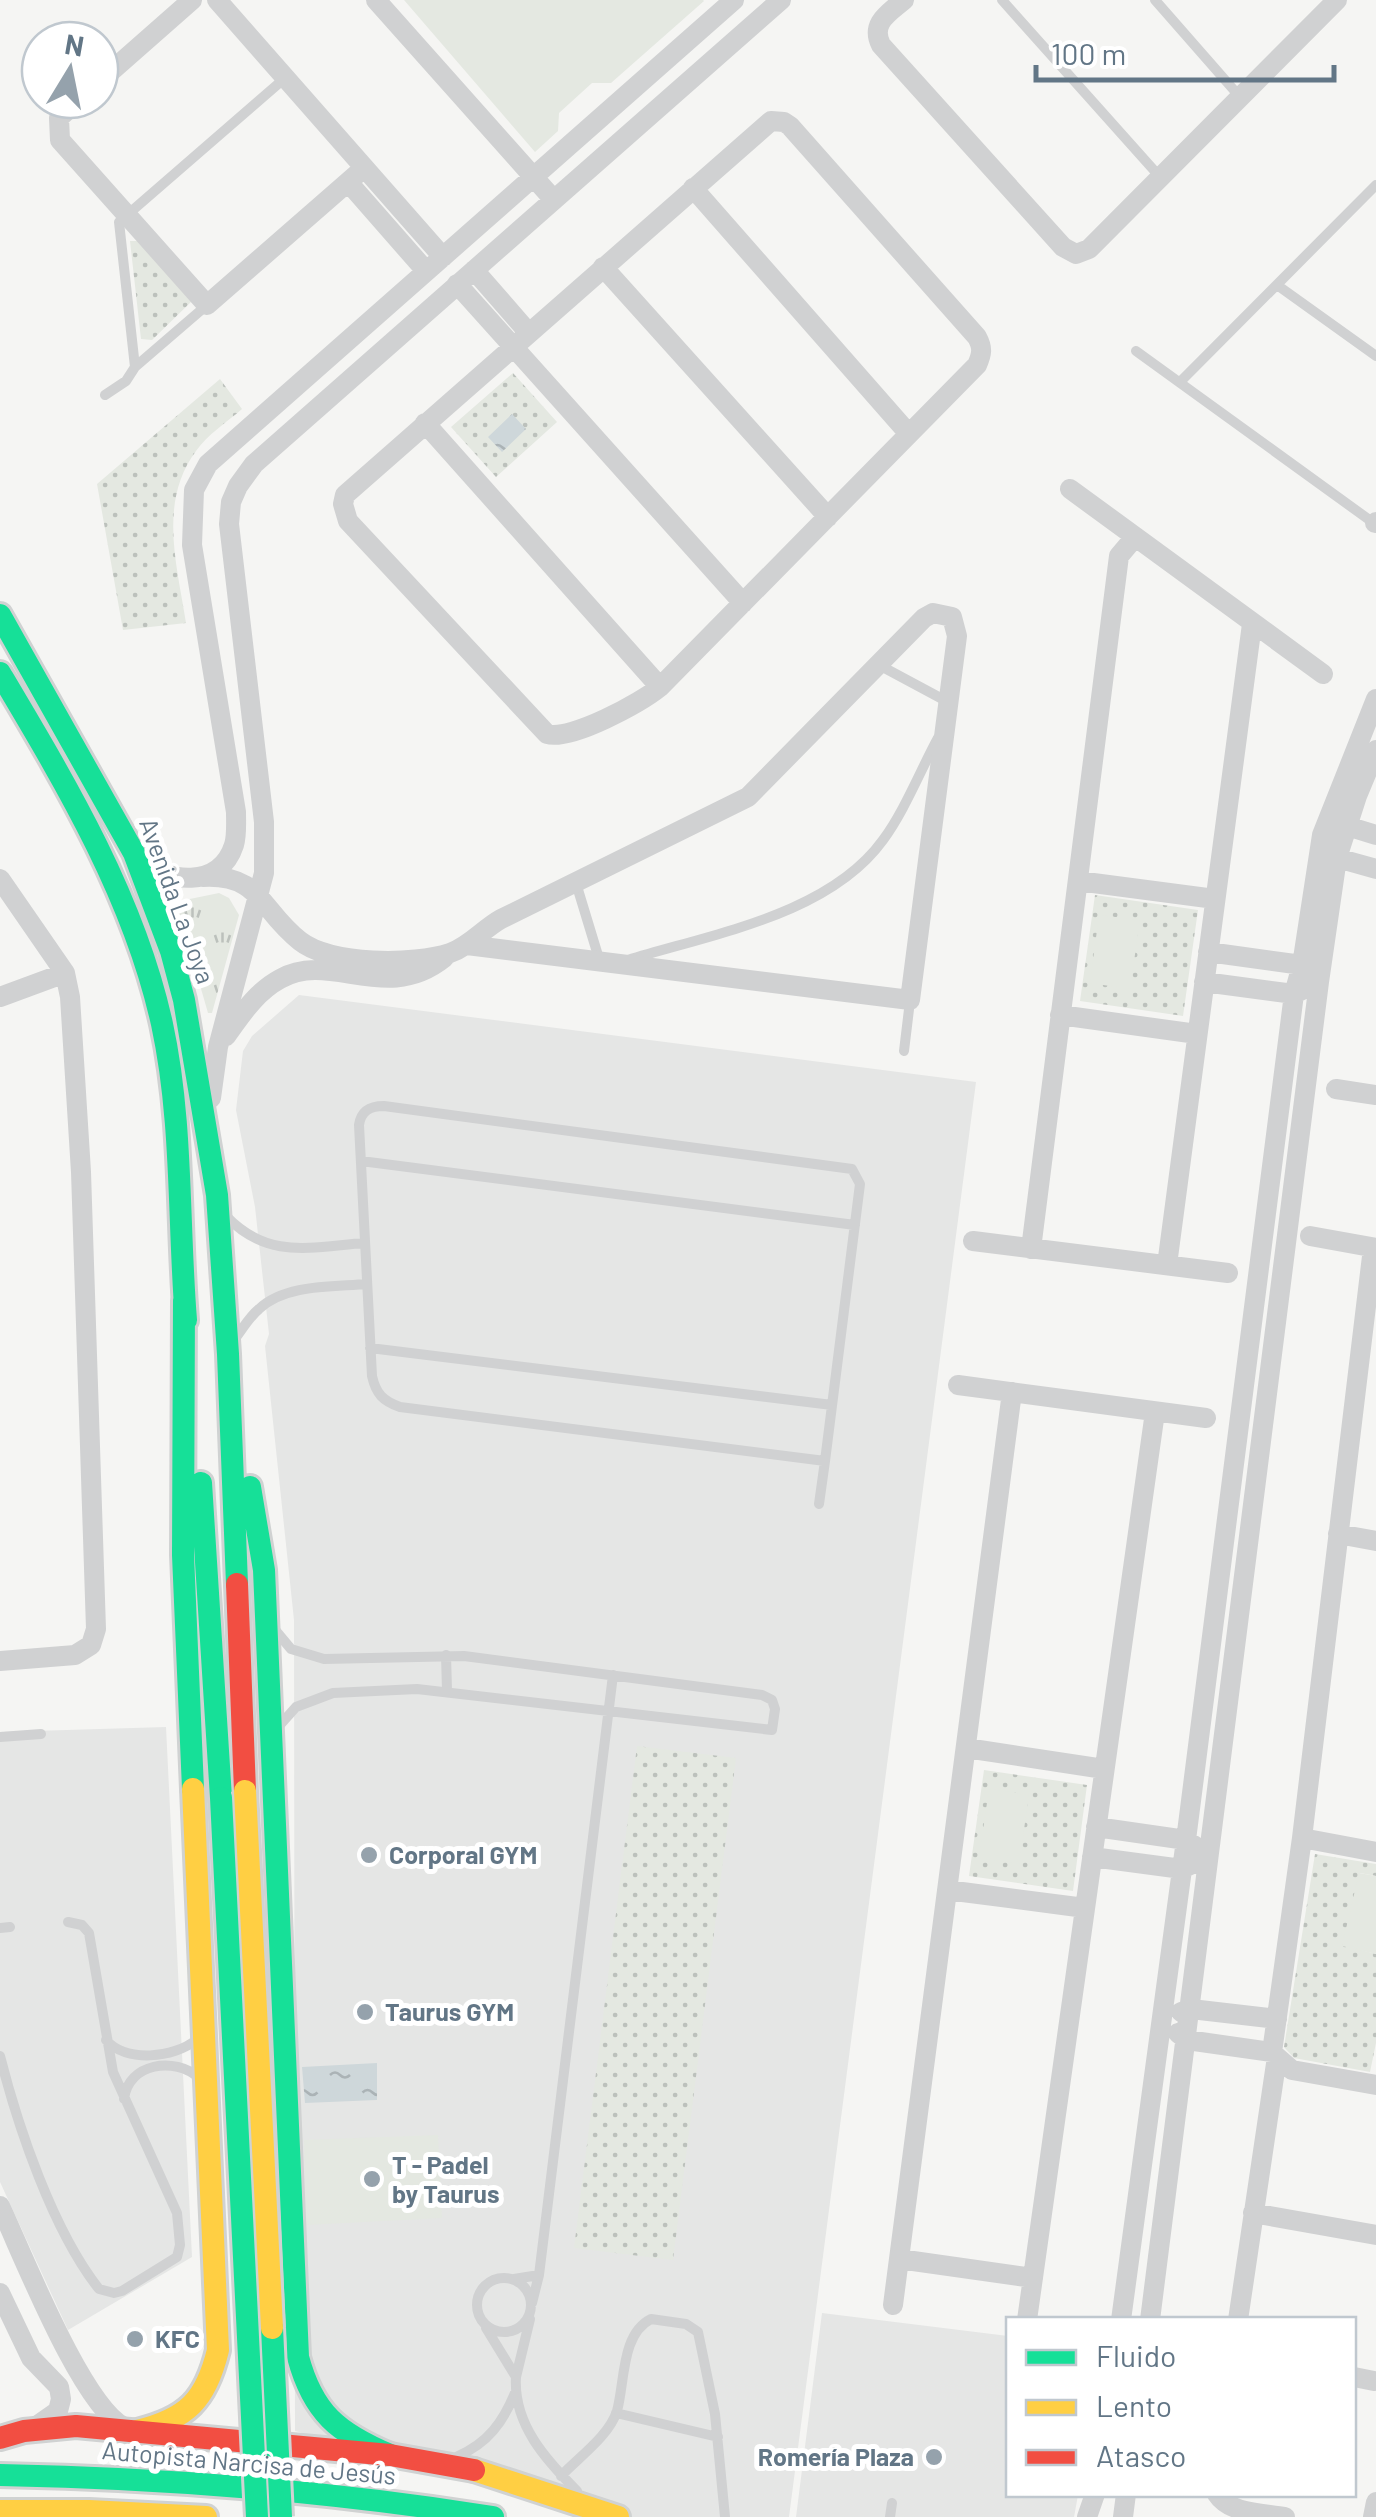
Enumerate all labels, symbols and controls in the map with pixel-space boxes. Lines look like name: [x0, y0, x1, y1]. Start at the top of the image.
north arrow: [20, 20, 120, 120]
scale bar: [1036, 20, 1334, 82]
text: N: [62, 26, 87, 63]
text: 100 m: [1051, 35, 1126, 71]
street label: Avenida La Joya: [134, 814, 222, 988]
place label: Corporal GYM: [389, 1839, 537, 1869]
marker: Corporal GYM: [358, 1844, 380, 1866]
place label: Taurus GYM: [385, 1996, 514, 2026]
marker: Taurus GYM: [354, 2001, 376, 2023]
place label: T - Padel by Taurus: [392, 2149, 500, 2208]
marker: T - Padel by Taurus: [361, 2168, 383, 2190]
legend: [1006, 2317, 1356, 2497]
place label: KFC: [155, 2323, 200, 2353]
marker: KFC: [124, 2328, 146, 2350]
text: Fluido: [1096, 2337, 1176, 2373]
text: Lento: [1096, 2387, 1172, 2423]
street label: Autopista Narcisa de Jesús: [101, 2434, 397, 2490]
text: Atasco: [1096, 2437, 1186, 2473]
place label: Romería Plaza: [758, 2441, 914, 2471]
marker: Romería Plaza: [923, 2446, 945, 2468]

